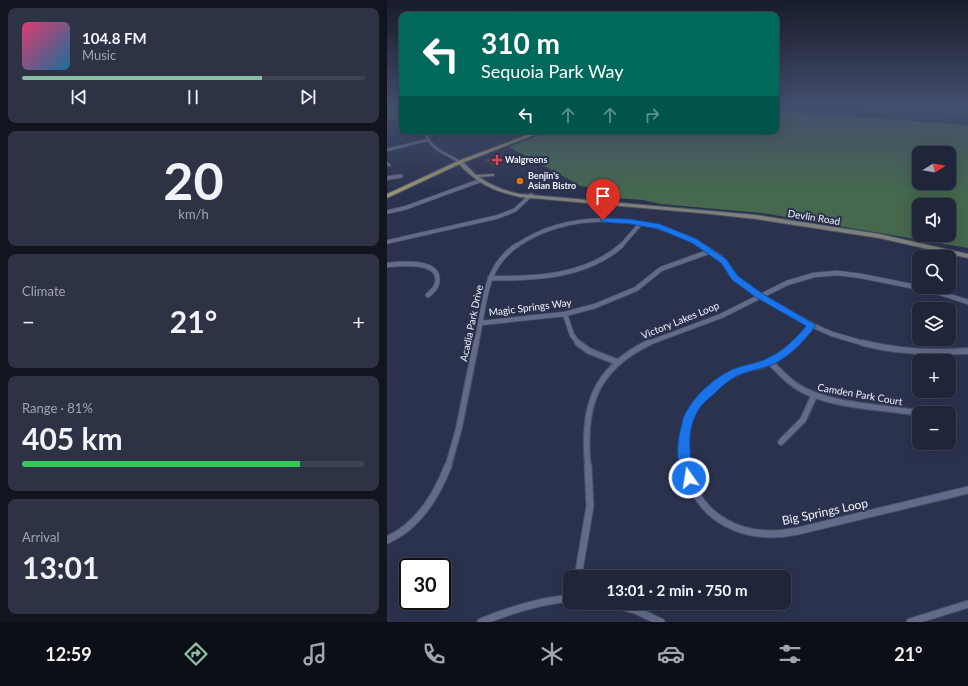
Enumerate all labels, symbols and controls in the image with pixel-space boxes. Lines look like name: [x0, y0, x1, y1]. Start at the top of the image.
text: 310 m: [481, 26, 560, 60]
icon: left: [415, 28, 467, 80]
text: 104.8 FM: [82, 29, 147, 47]
text: Music: [82, 47, 116, 63]
text: Sequoia Park Way: [481, 60, 624, 82]
icon: previous: [68, 86, 90, 108]
icon: pause: [182, 86, 204, 108]
icon: next: [297, 86, 319, 108]
icon: left: [515, 104, 537, 126]
icon: ahead: [557, 104, 579, 126]
icon: ahead: [599, 104, 621, 126]
icon: right: [641, 104, 663, 126]
north arrow: [912, 146, 956, 190]
map controls: [912, 146, 956, 450]
text: 20: [163, 149, 224, 211]
place label: Walgreens: [505, 154, 547, 165]
marker: Walgreens: [492, 155, 502, 165]
place label: Benjin's Asian Bistro: [527, 170, 576, 191]
marker: Benjin's Asian Bistro: [515, 176, 525, 186]
pin: [586, 179, 620, 220]
icon: arrive: [592, 185, 614, 207]
button: sound: [912, 198, 956, 242]
text: km/h: [178, 206, 209, 222]
street label: Devlin Road: [787, 207, 841, 227]
button: search: [912, 250, 956, 294]
text: Climate: [22, 283, 65, 299]
street label: Acadia Park Drive: [457, 284, 485, 362]
street label: Magic Springs Way: [488, 296, 573, 318]
street label: Victory Lakes Loop: [639, 299, 721, 341]
button: layers: [912, 302, 956, 346]
text: 21°: [170, 303, 217, 339]
text: −: [22, 308, 35, 335]
text: +: [352, 308, 365, 335]
button: +: [912, 354, 956, 398]
street label: Camden Park Court: [817, 381, 904, 407]
text: Range · 81%: [22, 400, 93, 416]
button: −: [912, 406, 956, 450]
text: 405 km: [22, 420, 123, 456]
position arrow: [668, 457, 710, 499]
street label: Big Springs Loop: [781, 495, 869, 528]
text: Arrival: [22, 529, 59, 545]
text: 13:01: [22, 549, 99, 585]
speed limit sign: 30: [399, 558, 451, 610]
text: 13:01 · 2 min · 750 m: [607, 581, 747, 599]
icon: directions: [182, 640, 210, 668]
icon: music: [301, 640, 329, 668]
icon: phone: [420, 640, 448, 668]
icon: climate: [538, 640, 566, 668]
icon: car: [657, 640, 685, 668]
icon: filters: [776, 640, 804, 668]
text: 12:59: [45, 643, 92, 665]
text: 21°: [894, 643, 923, 665]

